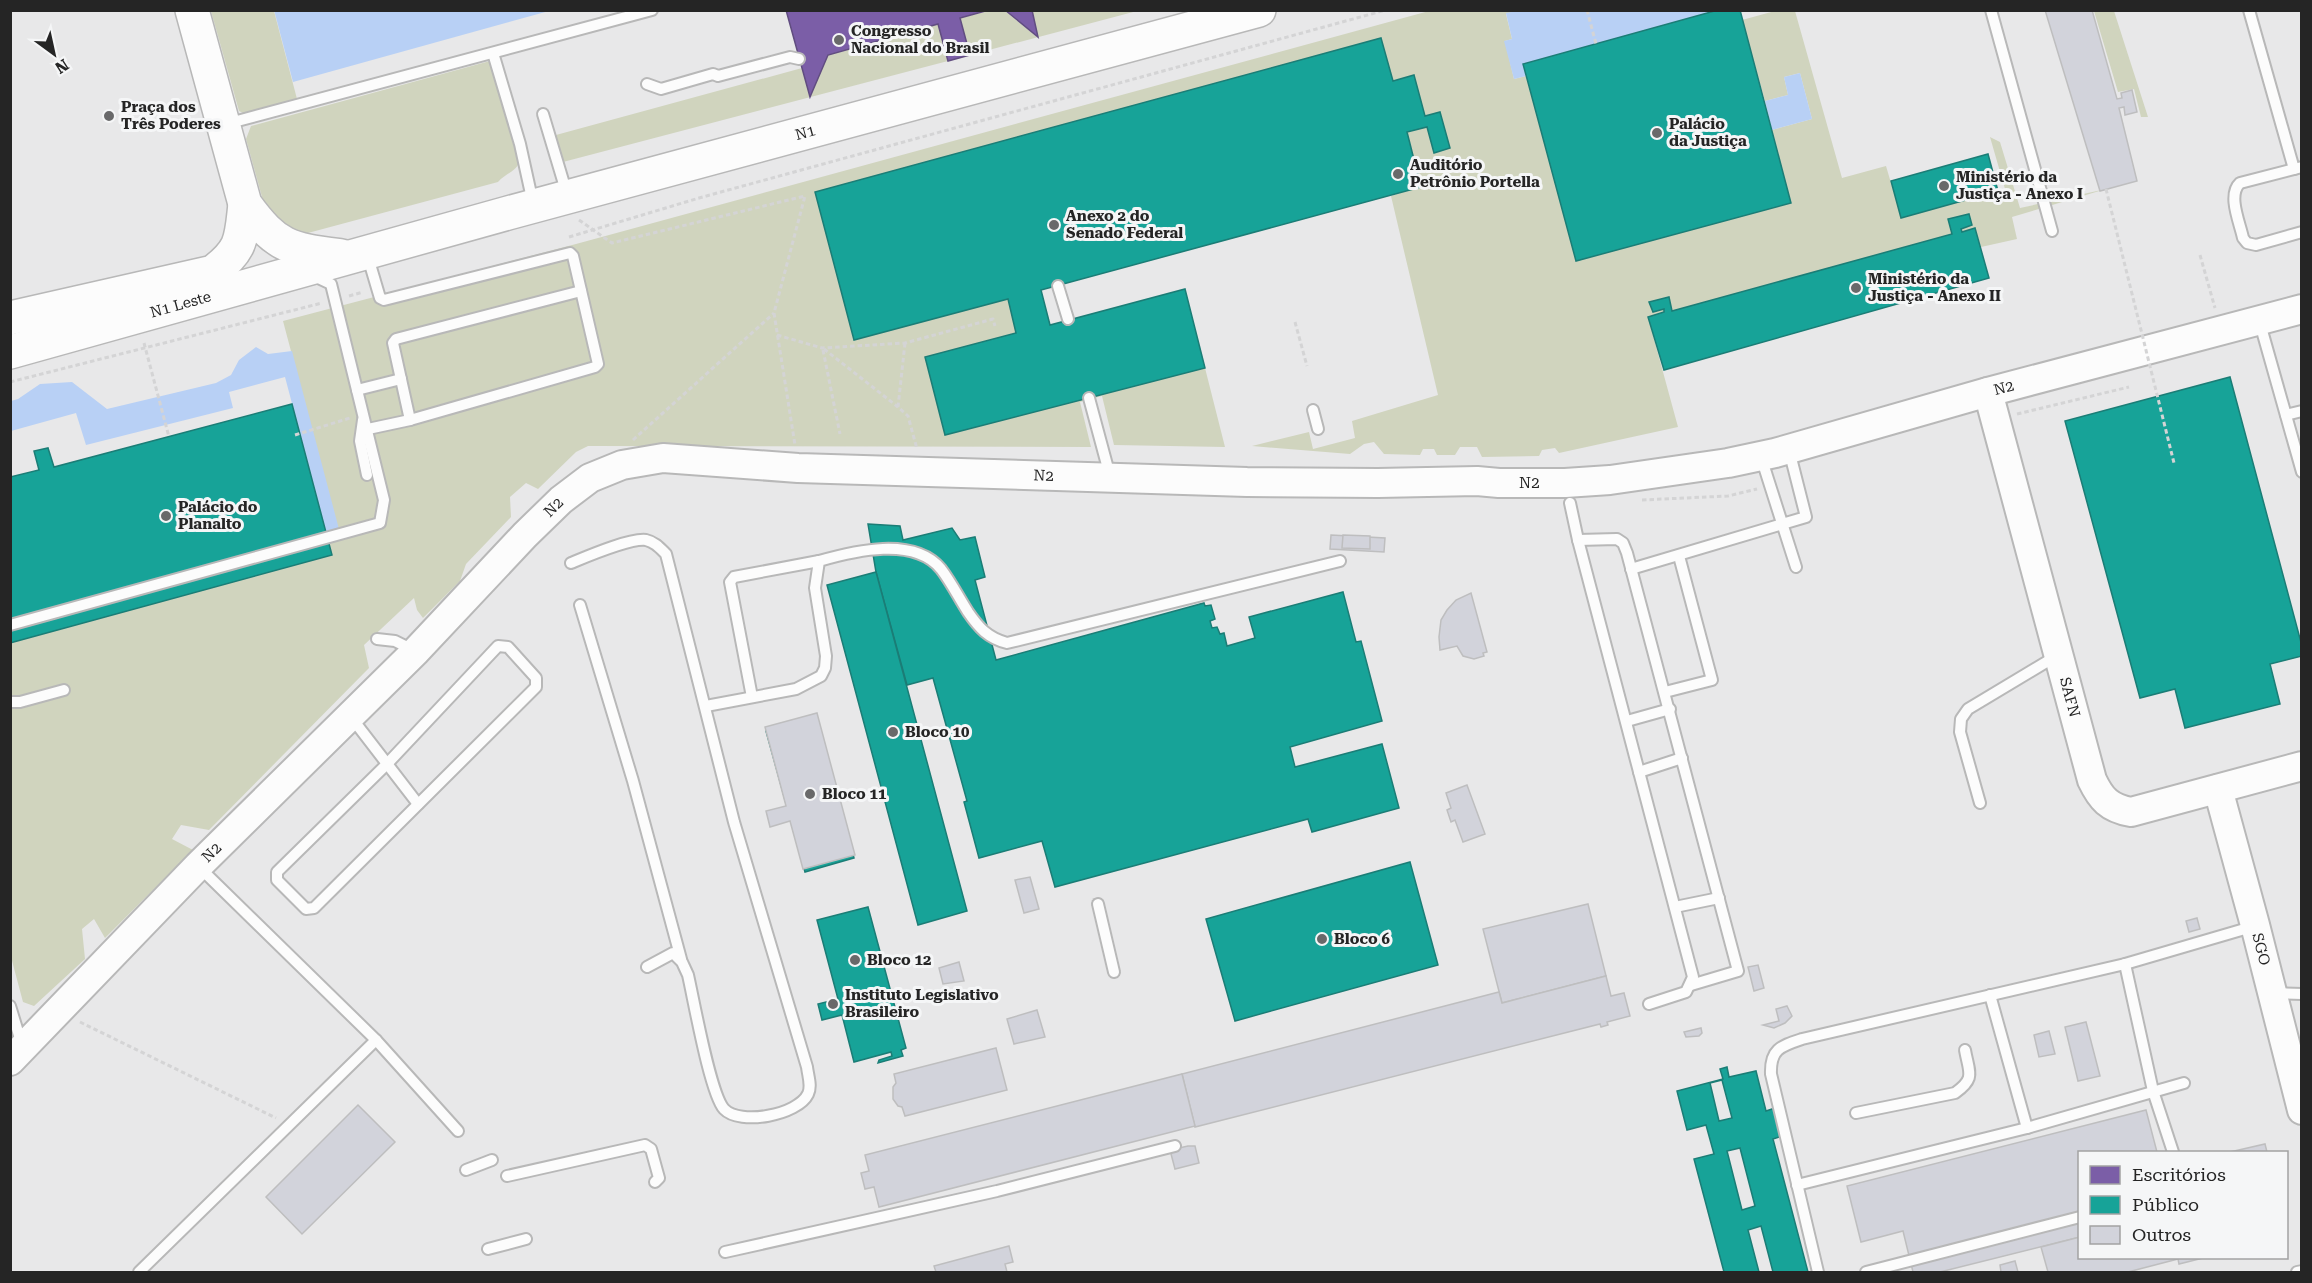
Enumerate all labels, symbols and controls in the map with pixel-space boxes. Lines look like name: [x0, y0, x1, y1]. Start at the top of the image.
place label: Congresso Nacional do Brasil: [851, 22, 990, 57]
north arrow: [24, 24, 84, 84]
marker: Congresso Nacional do Brasil: [832, 33, 846, 47]
text: N: [52, 55, 72, 77]
place label: Praça dos Três Poderes: [121, 98, 221, 133]
marker: Praça dos Três Poderes: [102, 109, 116, 123]
place label: Palácio da Justiça: [1669, 115, 1747, 150]
street label: N1: [793, 121, 818, 144]
marker: Palácio da Justiça: [1650, 126, 1664, 140]
place label: Auditório Petrônio Portella: [1410, 156, 1540, 191]
marker: Auditório Petrônio Portella: [1391, 167, 1405, 181]
place label: Ministério da Justiça - Anexo I: [1956, 168, 2083, 203]
marker: Ministério da Justiça - Anexo I: [1937, 179, 1951, 193]
place label: Anexo 2 do Senado Federal: [1066, 207, 1183, 242]
marker: Anexo 2 do Senado Federal: [1047, 218, 1061, 232]
place label: Ministério da Justiça - Anexo II: [1868, 270, 2001, 305]
marker: Ministério da Justiça - Anexo II: [1849, 281, 1863, 295]
street label: N1 Leste: [148, 287, 213, 322]
street label: N2: [1992, 376, 2016, 399]
street label: N2: [1033, 466, 1054, 485]
street label: N2: [1519, 474, 1540, 492]
street label: N2: [540, 494, 567, 521]
place label: Palácio do Planalto: [178, 498, 258, 533]
marker: Palácio do Planalto: [159, 509, 173, 523]
street label: SAFN: [2056, 675, 2084, 719]
place label: Bloco 10: [905, 723, 970, 741]
marker: Bloco 10: [886, 725, 900, 739]
place label: Bloco 11: [822, 785, 887, 803]
marker: Bloco 11: [803, 787, 817, 801]
street label: N2: [198, 839, 225, 866]
place label: Bloco 6: [1334, 930, 1390, 948]
street label: SGO: [2248, 931, 2274, 967]
marker: Bloco 6: [1315, 932, 1329, 946]
place label: Bloco 12: [867, 951, 931, 969]
marker: Bloco 12: [848, 953, 862, 967]
place label: Instituto Legislativo Brasileiro: [845, 986, 999, 1021]
marker: Instituto Legislativo Brasileiro: [826, 997, 840, 1011]
legend: [2078, 1151, 2288, 1259]
text: Escritórios: [2132, 1164, 2226, 1185]
text: Público: [2132, 1194, 2199, 1215]
text: Outros: [2132, 1224, 2191, 1245]

